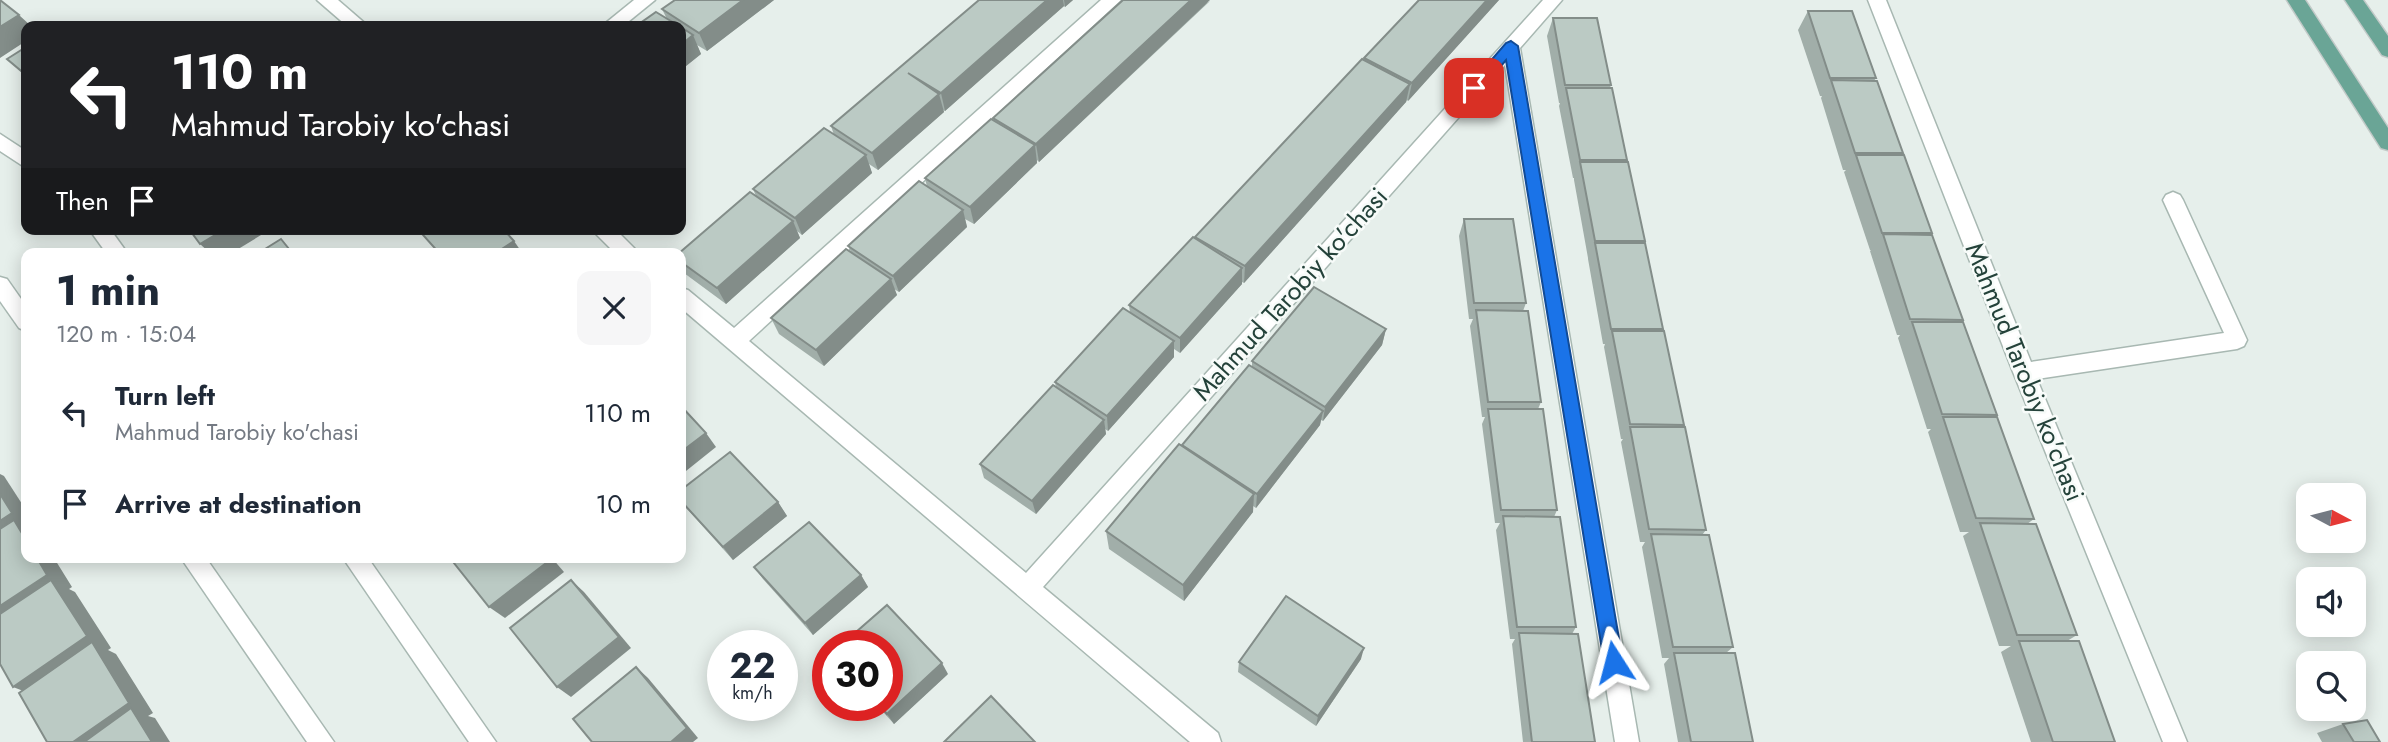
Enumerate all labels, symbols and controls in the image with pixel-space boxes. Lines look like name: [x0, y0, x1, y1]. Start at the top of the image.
text: 110 m: [171, 37, 308, 107]
icon: left: [56, 49, 147, 140]
pin: [1444, 58, 1504, 118]
icon: arrive: [1455, 69, 1493, 107]
text: Mahmud Tarobiy ko'chasi: [171, 102, 510, 148]
street label: Mahmud Tarobiy ko'chasi: [1184, 179, 1396, 409]
text: Then: [56, 182, 109, 220]
icon: arrive: [123, 182, 161, 220]
street label: Mahmud Tarobiy ko'chasi: [1956, 237, 2094, 507]
text: 1 min: [56, 260, 160, 321]
button: close: [577, 271, 651, 345]
text: 120 m · 15:04: [56, 317, 196, 351]
text: Turn left: [115, 377, 215, 415]
icon: left: [56, 394, 94, 432]
text: 110 m: [584, 394, 651, 432]
text: Mahmud Tarobiy ko'chasi: [115, 415, 359, 449]
north arrow: [2296, 483, 2366, 553]
map controls: [2296, 483, 2366, 721]
icon: arrive: [56, 485, 94, 523]
text: Arrive at destination: [115, 485, 362, 523]
text: 10 m: [596, 485, 651, 523]
button: sound: [2296, 567, 2366, 637]
position arrow: [1577, 625, 1651, 699]
speed limit sign: 30: [812, 630, 903, 721]
text: 22: [730, 641, 775, 691]
button: search: [2296, 651, 2366, 721]
text: km/h: [732, 680, 773, 706]

